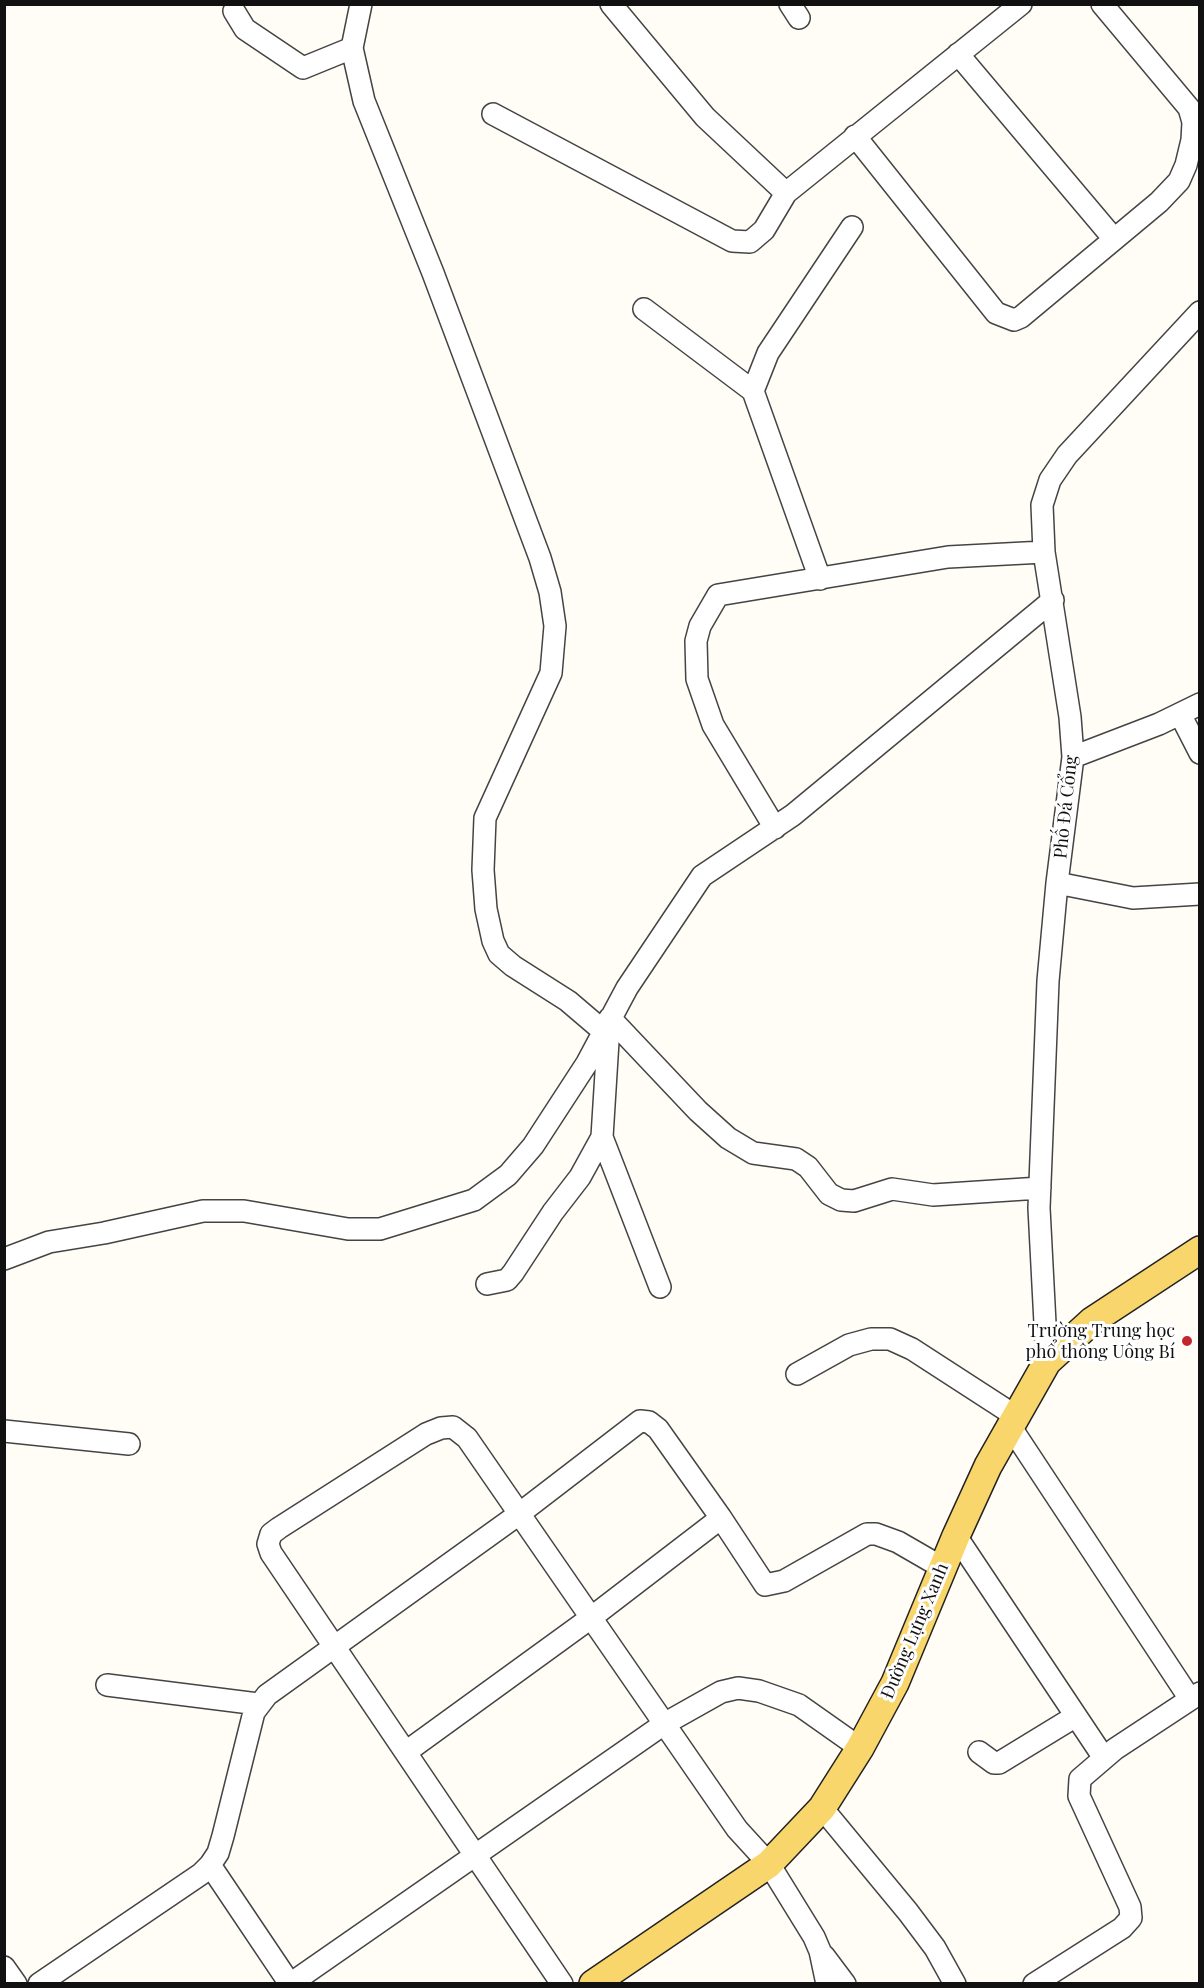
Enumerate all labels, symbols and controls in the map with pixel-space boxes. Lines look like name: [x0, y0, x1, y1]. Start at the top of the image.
street label: Phố Đá Cổng: [1050, 754, 1082, 860]
place label: Trường Trung học phổ thông Uông Bí: [1026, 1320, 1175, 1362]
marker: Trường Trung học phổ thông Uông Bí: [1180, 1334, 1194, 1348]
street label: Đường Lựng Xanh: [877, 1560, 953, 1702]

